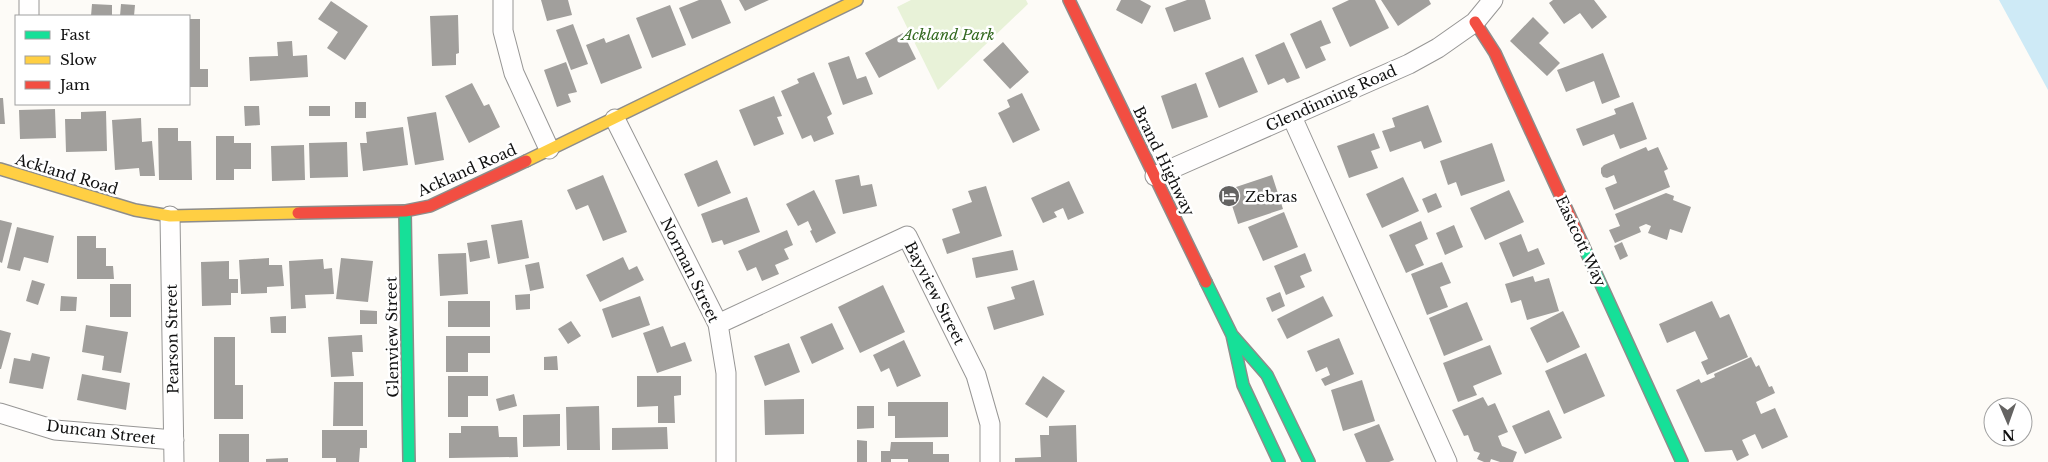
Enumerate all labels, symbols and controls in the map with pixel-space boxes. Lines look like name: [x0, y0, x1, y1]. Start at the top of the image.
legend: [15, 15, 190, 105]
text: Fast: [60, 25, 91, 44]
park label: Ackland Park: [900, 25, 995, 44]
text: Slow: [60, 50, 97, 69]
street label: Glendinning Road: [1263, 61, 1399, 135]
text: Jam: [58, 75, 90, 94]
street label: Brand Highway: [1129, 103, 1199, 219]
street label: Ackland Road: [414, 140, 520, 201]
street label: Ackland Road: [12, 149, 121, 199]
hotel icon: Zebras: [1217, 184, 1241, 208]
place label: Zebras: [1245, 187, 1297, 206]
street label: Eastcott Way: [1552, 192, 1611, 290]
street label: Norman Street: [656, 215, 724, 326]
street label: Bayview Street: [901, 238, 969, 348]
street label: Glenview Street: [381, 276, 403, 398]
street label: Pearson Street: [162, 283, 182, 394]
north arrow: [1983, 397, 2033, 447]
street label: Duncan Street: [45, 416, 157, 448]
text: N: [2002, 426, 2015, 444]

